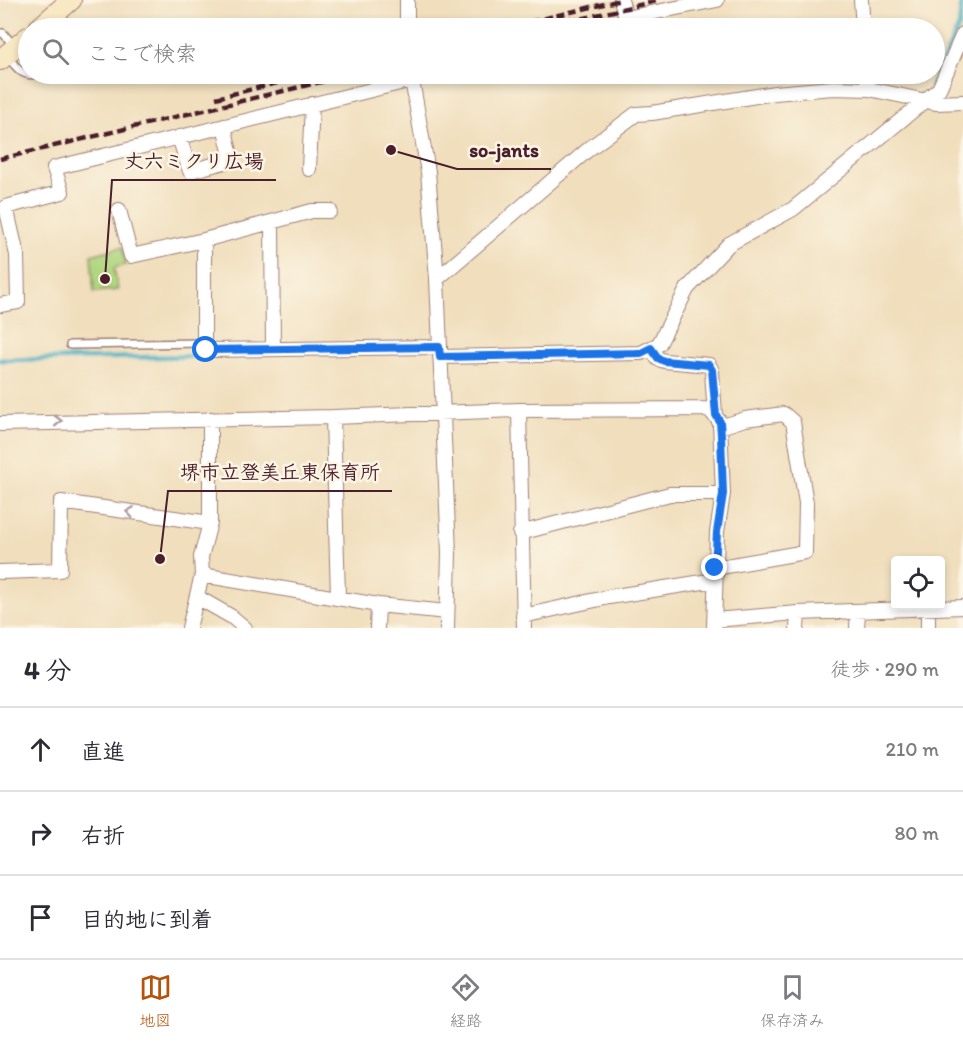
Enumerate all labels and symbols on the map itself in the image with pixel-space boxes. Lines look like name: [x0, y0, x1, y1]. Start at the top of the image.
callout: so-jants: [457, 131, 551, 169]
text: so-jants: [469, 138, 539, 163]
callout: 丈六ミクリ広場: [112, 142, 276, 180]
text: 丈六ミクリ広場: [124, 149, 264, 173]
route start: [192, 336, 218, 362]
one-way arrow: [54, 415, 63, 428]
callout: 堺市立登美丘東保育所: [168, 453, 392, 491]
text: 堺市立登美丘東保育所: [180, 460, 380, 484]
one-way arrow: [126, 506, 135, 519]
route end: [701, 554, 727, 580]

